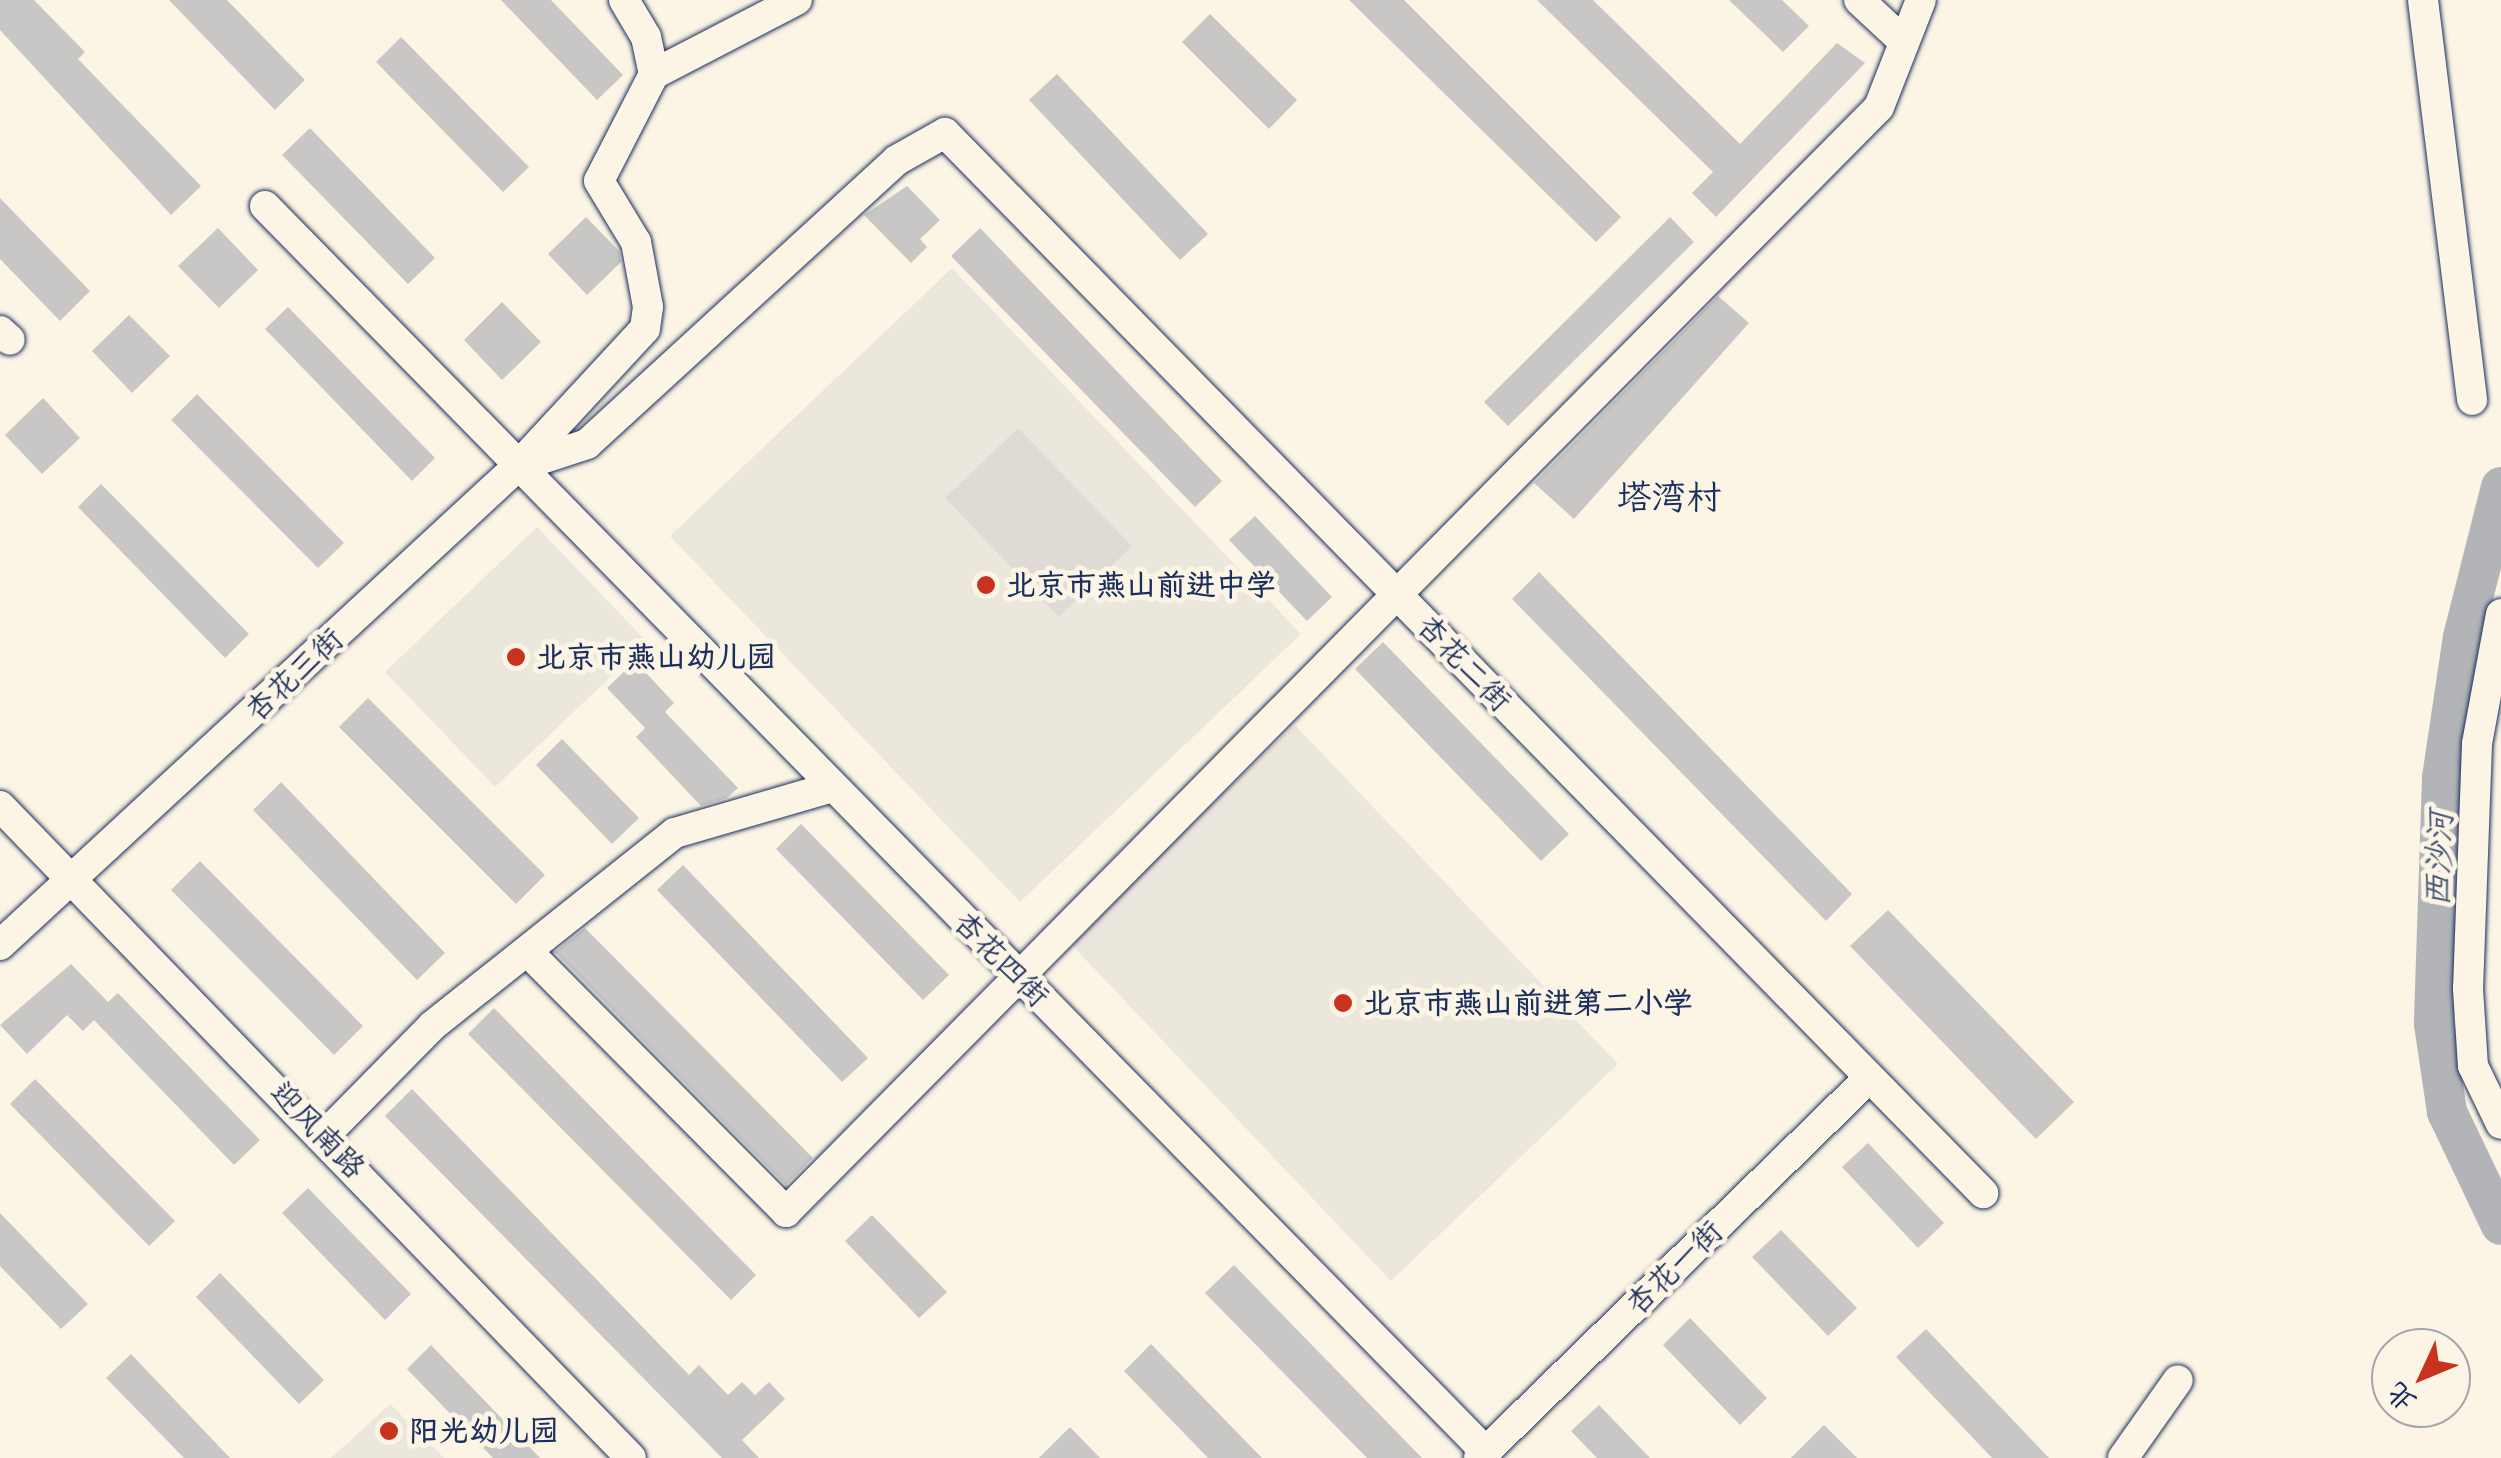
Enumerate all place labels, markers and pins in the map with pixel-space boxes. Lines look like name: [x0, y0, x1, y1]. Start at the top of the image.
place label: 北京市燕山前进中学: [1006, 567, 1276, 603]
marker: 北京市燕山前进中学: [975, 574, 997, 596]
place label: 北京市燕山幼儿园: [536, 639, 776, 675]
marker: 北京市燕山幼儿园: [505, 646, 527, 668]
place label: 北京市燕山前进第二小学: [1363, 985, 1693, 1021]
marker: 北京市燕山前进第二小学: [1332, 992, 1354, 1014]
place label: 阳光幼儿园: [409, 1413, 559, 1449]
marker: 阳光幼儿园: [378, 1420, 400, 1442]

